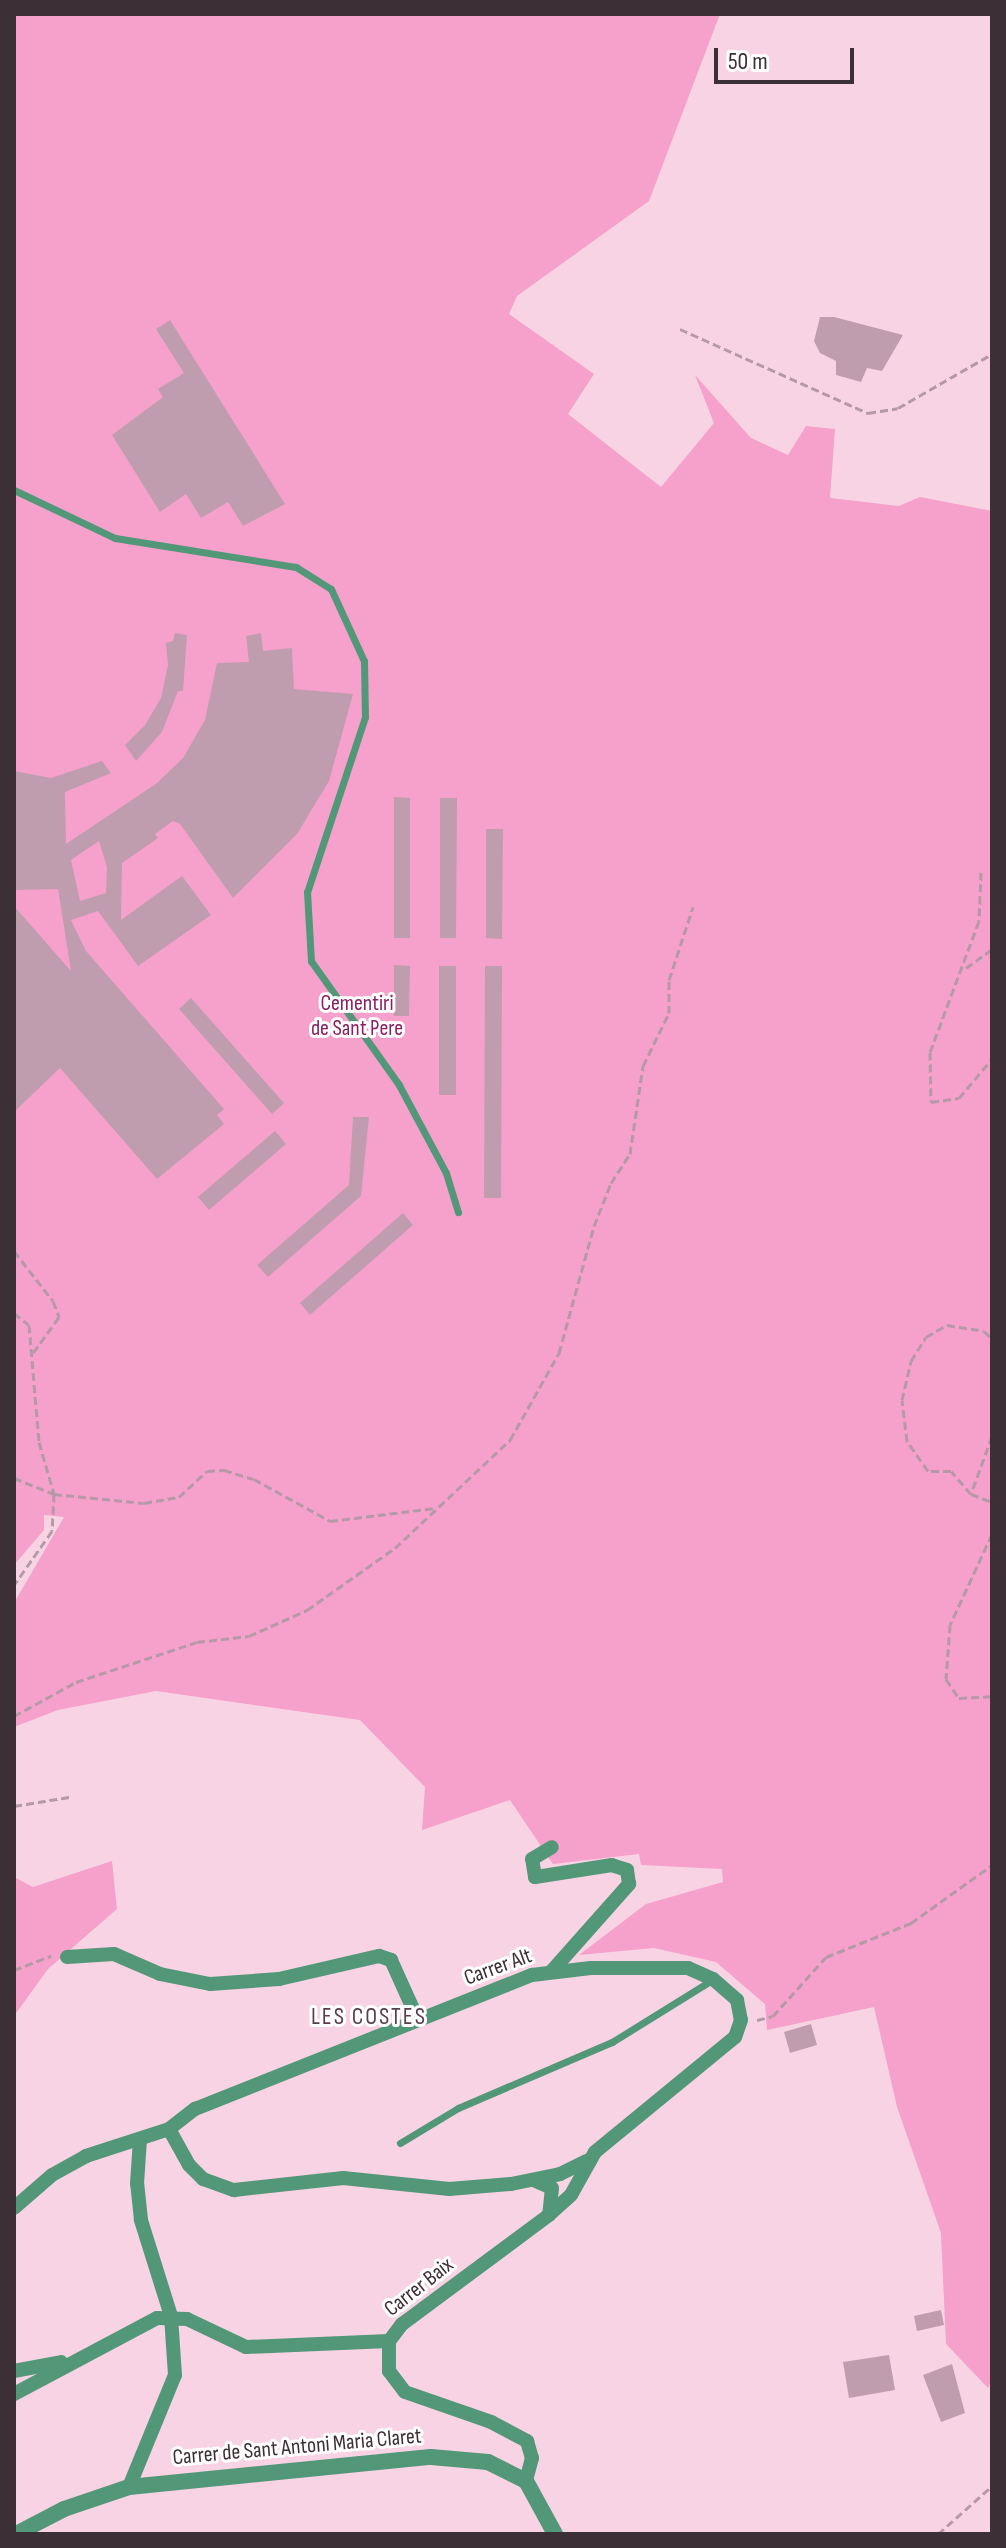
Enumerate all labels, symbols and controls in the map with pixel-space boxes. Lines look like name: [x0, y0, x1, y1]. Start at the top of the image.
scale bar: [718, 32, 858, 82]
text: 50 m: [728, 47, 768, 76]
park label: Cementiri de Sant Pere: [311, 990, 403, 1042]
street label: Carrer Alt: [461, 1943, 535, 1991]
district label: LES COSTES: [311, 2003, 427, 2031]
street label: Carrer Baix: [379, 2252, 459, 2322]
street label: Carrer de Sant Antoni Maria Claret: [172, 2423, 422, 2471]

